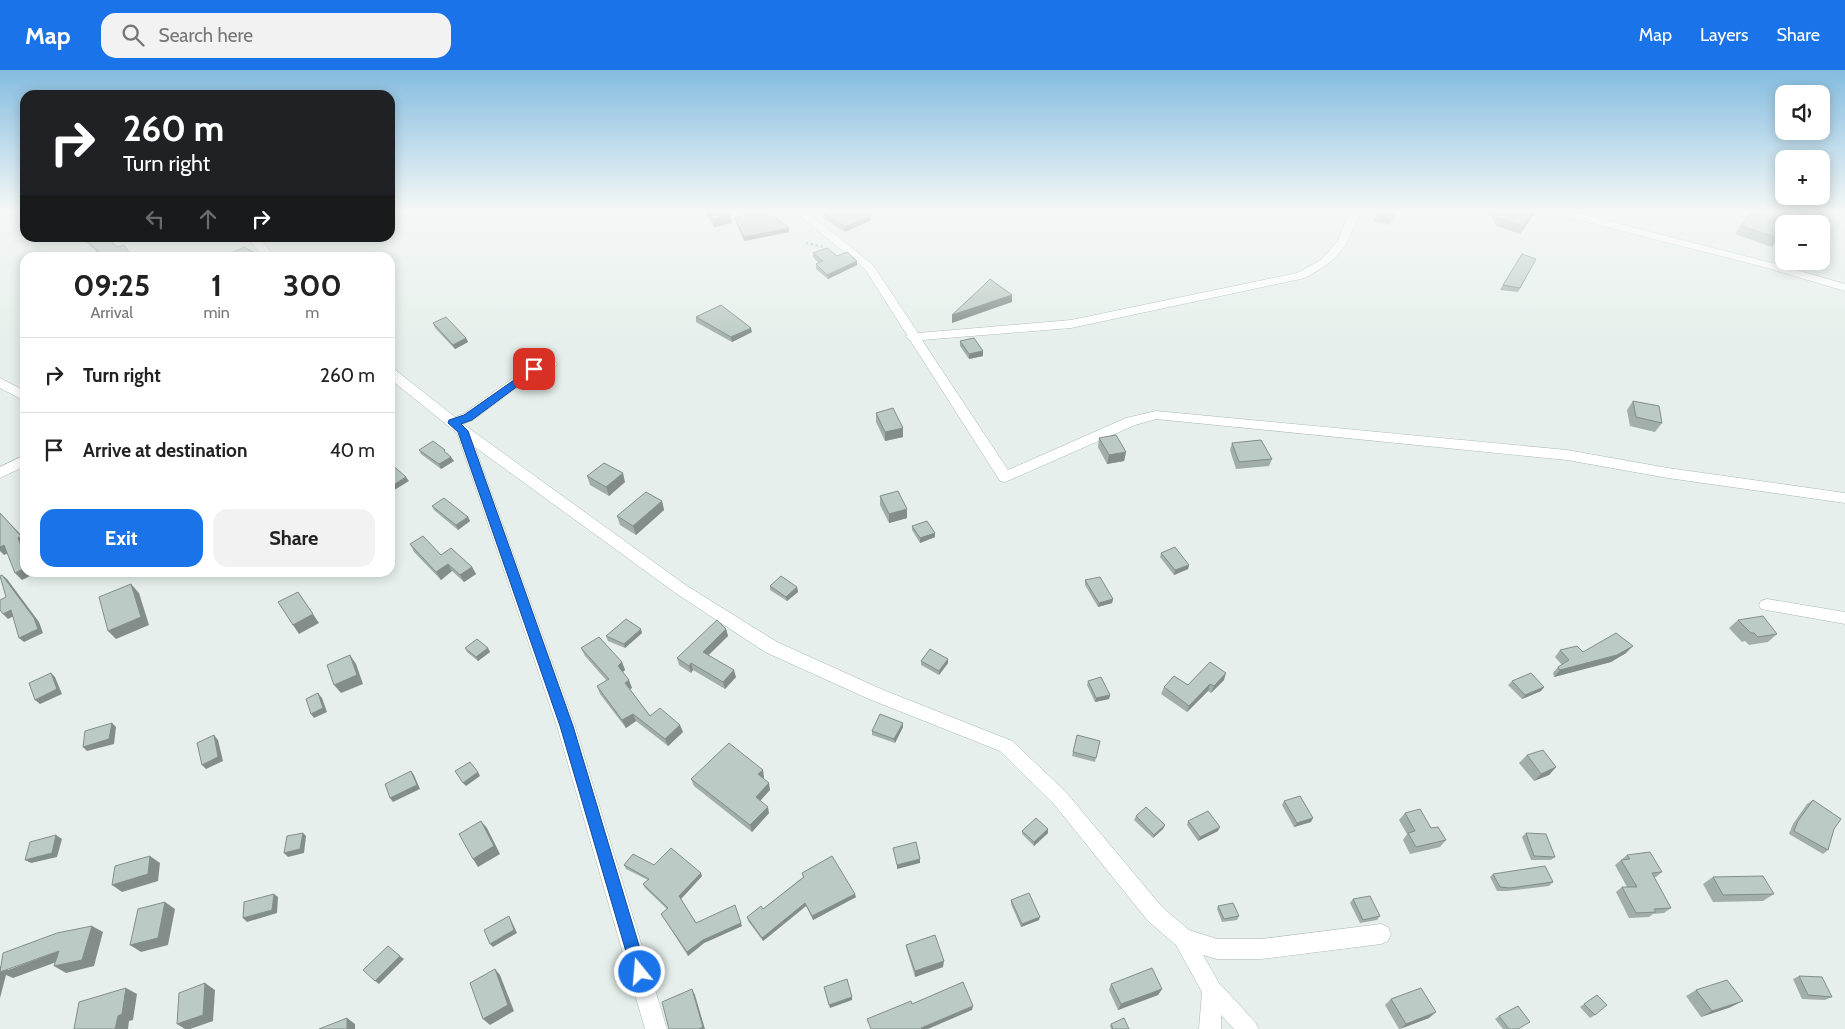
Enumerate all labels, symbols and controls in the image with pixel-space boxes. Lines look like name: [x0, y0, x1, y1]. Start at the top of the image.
search box: [101, 13, 451, 58]
text: Map: [25, 21, 71, 50]
icon: search: [119, 21, 147, 49]
text: Search here: [159, 24, 253, 47]
text: Map: [1639, 24, 1672, 46]
text: Layers: [1700, 24, 1749, 46]
text: Share: [1777, 24, 1820, 46]
map controls: [1775, 85, 1830, 270]
button: sound: [1775, 85, 1830, 140]
text: 260 m: [123, 107, 224, 150]
icon: right: [40, 110, 105, 175]
text: Turn right: [123, 150, 210, 177]
button: +: [1775, 150, 1830, 205]
icon: left: [141, 205, 169, 233]
icon: ahead: [194, 205, 222, 233]
icon: right: [247, 205, 275, 233]
button: −: [1775, 215, 1830, 270]
text: 09:25: [73, 267, 150, 304]
text: 1: [211, 267, 222, 304]
text: 300: [283, 267, 342, 304]
text: Arrival: [90, 303, 133, 322]
text: min: [203, 303, 230, 322]
text: m: [305, 303, 319, 322]
pin: [513, 348, 555, 390]
icon: arrive: [520, 355, 548, 383]
icon: right: [40, 361, 68, 389]
text: Turn right: [83, 364, 161, 387]
text: 260 m: [320, 364, 375, 387]
icon: arrive: [40, 436, 68, 464]
text: Arrive at destination: [83, 439, 247, 462]
text: 40 m: [330, 439, 375, 462]
button: Exit: [40, 509, 203, 567]
button: Share: [213, 509, 375, 567]
position arrow: [613, 945, 665, 997]

